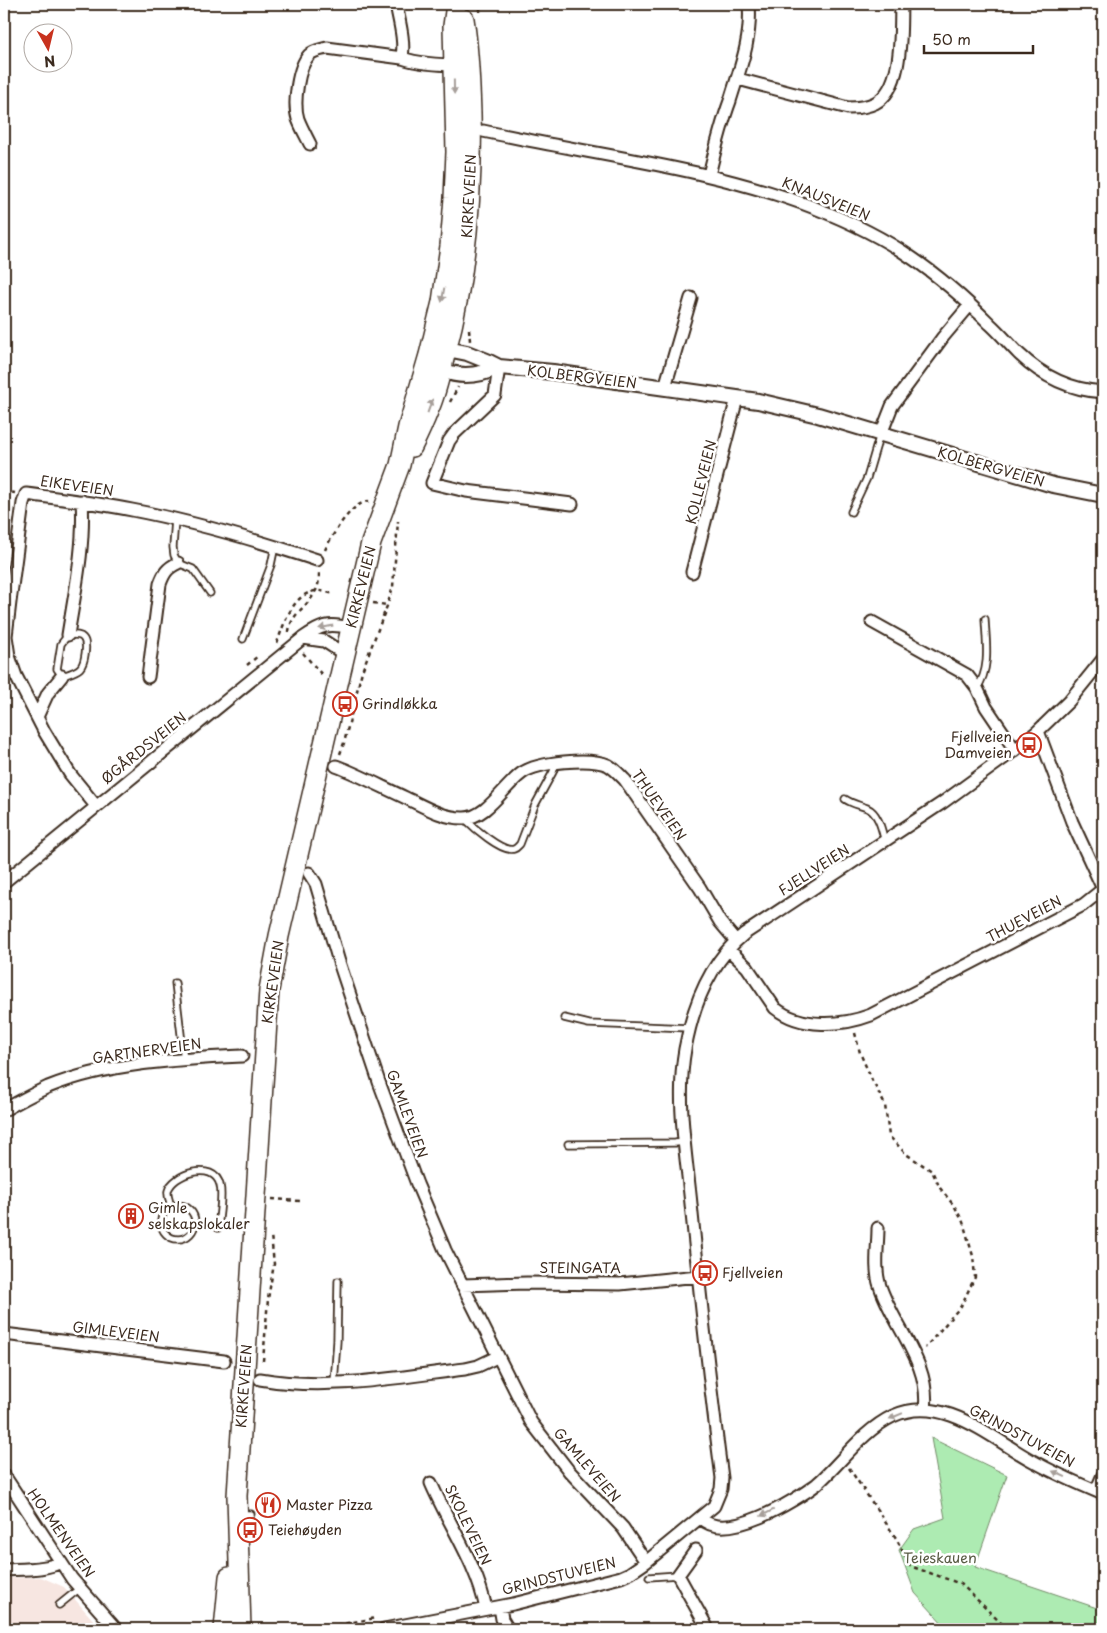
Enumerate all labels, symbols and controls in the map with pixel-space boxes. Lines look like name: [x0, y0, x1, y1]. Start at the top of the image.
north arrow: [22, 22, 72, 72]
scale bar: [924, 22, 1033, 54]
text: 50 m: [932, 27, 971, 50]
text: N: [43, 50, 57, 73]
one-way arrow: [451, 80, 459, 96]
street label: KIRKEVEIEN: [456, 153, 481, 238]
street label: KNAUSVEIEN: [779, 171, 873, 226]
one-way arrow: [439, 287, 447, 303]
street label: KOLBERGVEIEN: [526, 359, 638, 394]
one-way arrow: [426, 398, 434, 413]
street label: KOLLEVEIEN: [680, 437, 721, 526]
street label: KOLBERGVEIEN: [935, 441, 1047, 492]
street label: EIKEVEIEN: [39, 470, 115, 501]
street label: KIRKEVEIEN: [340, 544, 381, 630]
one-way arrow: [318, 623, 333, 631]
bus stop icon: Grindløkka: [332, 691, 358, 717]
place label: Grindløkka: [362, 693, 437, 714]
street label: ØGÅRDSVEIEN: [97, 707, 191, 789]
place label: Fjellveien Damveien: [944, 726, 1012, 763]
bus stop icon: Fjellveien Damveien: [1016, 732, 1042, 758]
street label: THUEVEIEN: [627, 765, 692, 845]
street label: FJELLVEIEN: [774, 839, 853, 900]
street label: THUEVEIEN: [982, 890, 1065, 947]
street label: KIRKEVEIEN: [256, 939, 289, 1025]
street label: GARTNERVEIEN: [91, 1032, 203, 1069]
street label: GAMLEVEIEN: [382, 1067, 433, 1161]
place label: Gimle selskapslokaler: [148, 1197, 250, 1234]
building icon: Gimle selskapslokaler: [118, 1203, 144, 1229]
street label: STEINGATA: [539, 1257, 621, 1278]
bus stop icon: Fjellveien: [692, 1260, 718, 1286]
place label: Fjellveien: [722, 1262, 783, 1283]
street label: GIMLEVEIEN: [71, 1316, 161, 1347]
street label: KIRKEVEIEN: [230, 1343, 257, 1429]
street label: GRINDSTUVEIEN: [966, 1399, 1079, 1472]
one-way arrow: [889, 1413, 903, 1421]
street label: GAMLEVEIEN: [549, 1423, 626, 1507]
one-way arrow: [1052, 1470, 1066, 1478]
street label: SKOLEVEIEN: [440, 1481, 497, 1569]
street label: HOLMENVEIEN: [23, 1484, 100, 1582]
restaurant icon: Master Pizza: [255, 1492, 281, 1518]
place label: Master Pizza: [286, 1494, 373, 1515]
one-way arrow: [760, 1509, 774, 1517]
bus stop icon: Teiehøyden: [237, 1517, 263, 1543]
place label: Teiehøyden: [268, 1519, 342, 1540]
park label: Teieskauen: [903, 1547, 977, 1568]
street label: GRINDSTUVEIEN: [500, 1551, 618, 1600]

